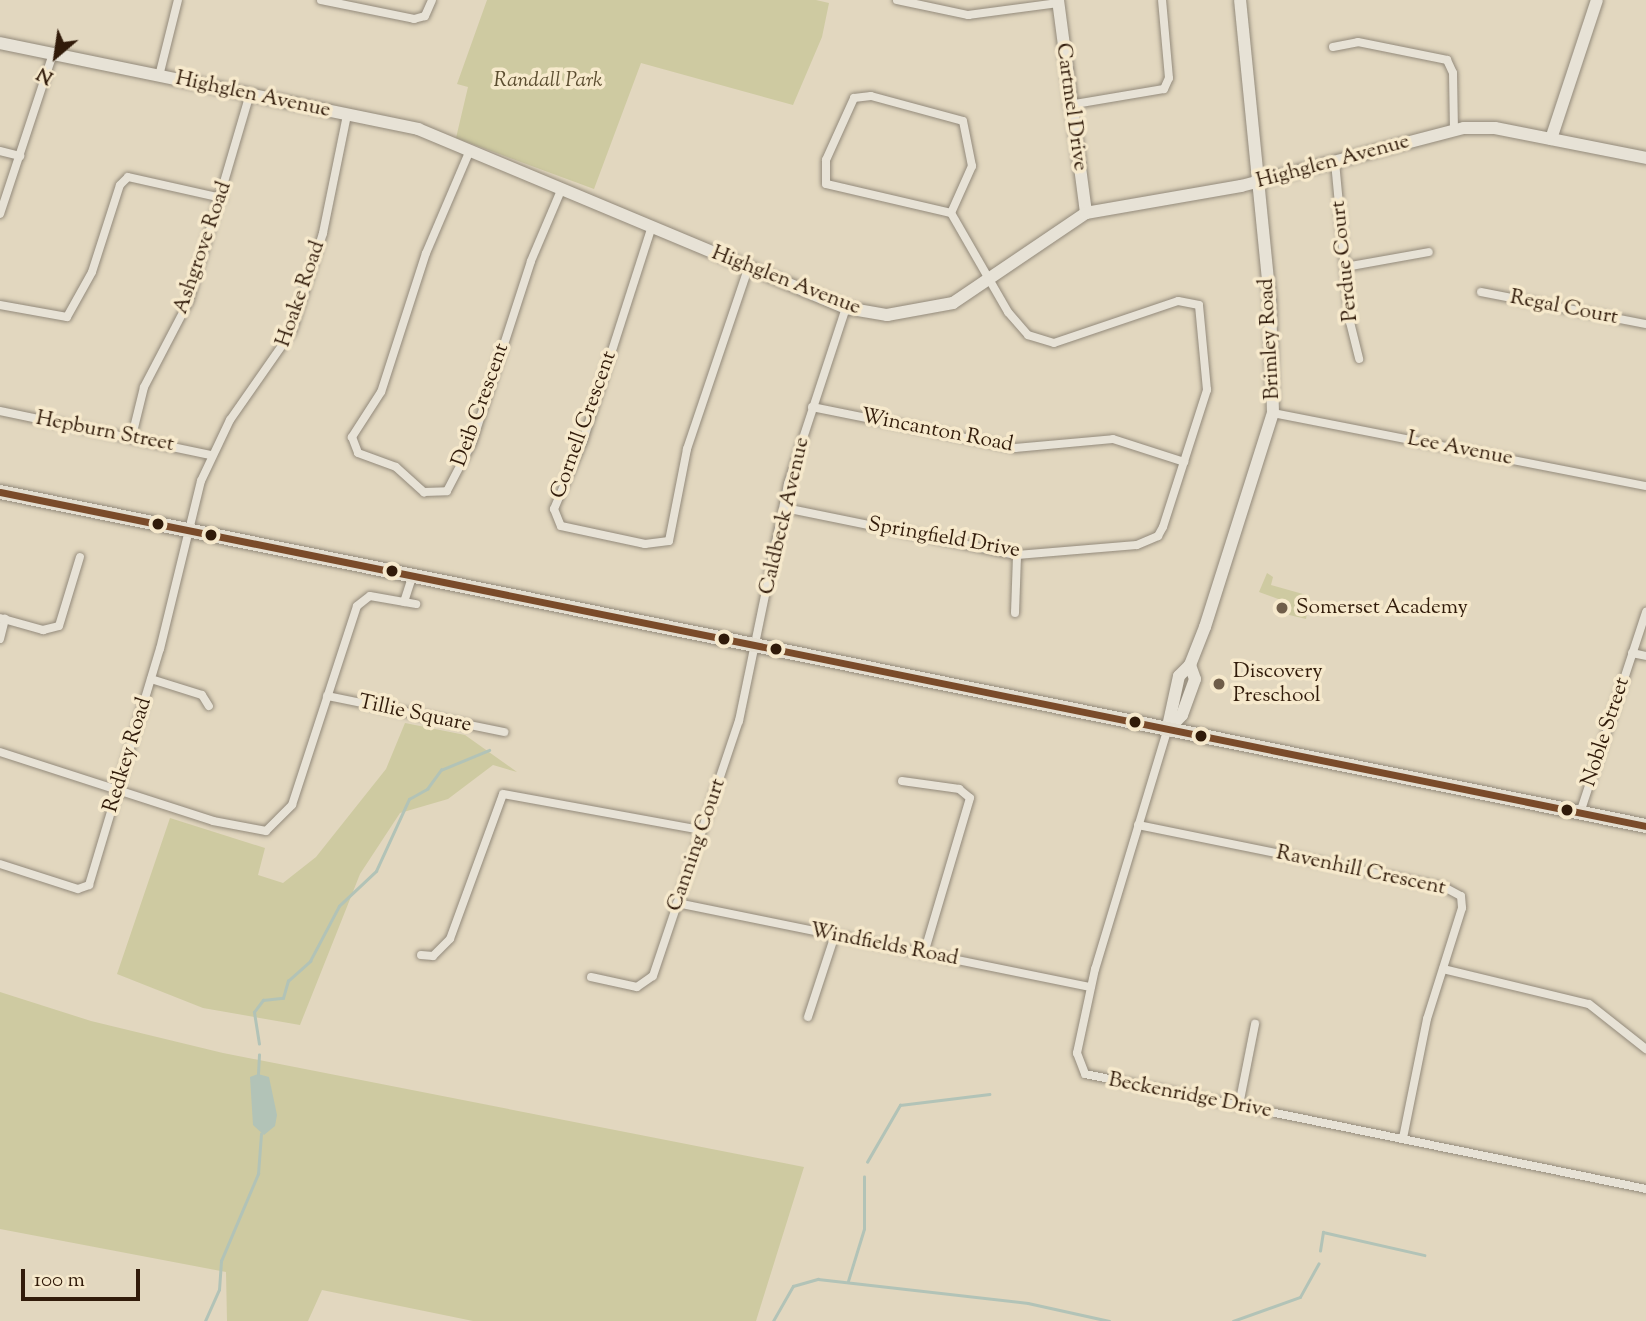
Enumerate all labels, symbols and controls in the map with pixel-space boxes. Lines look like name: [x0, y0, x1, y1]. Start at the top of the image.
north arrow: [21, 21, 91, 91]
street label: Cartmel Drive: [1050, 41, 1092, 173]
text: N: [32, 59, 59, 90]
street label: Highglen Avenue: [173, 66, 333, 124]
park label: Randall Park: [494, 68, 602, 94]
street label: Highglen Avenue: [1254, 129, 1412, 195]
street label: Ashgrove Road: [169, 179, 237, 317]
street label: Perdue Court: [1326, 199, 1364, 323]
street label: Hoake Road: [271, 238, 331, 350]
street label: Highglen Avenue: [708, 241, 864, 321]
street label: Brimley Road: [1254, 278, 1286, 400]
street label: Regal Court: [1508, 285, 1620, 331]
street label: Deib Crescent: [447, 340, 515, 470]
street label: Cornell Crescent: [546, 348, 622, 502]
street label: Wincanton Road: [859, 404, 1015, 458]
street label: Hepburn Street: [34, 406, 176, 458]
street label: Lee Avenue: [1405, 426, 1515, 472]
street label: Caldbeck Avenue: [755, 435, 815, 597]
street label: Springfield Drive: [866, 512, 1022, 564]
unlabelled marker: [151, 517, 165, 531]
unlabelled marker: [204, 528, 218, 542]
unlabelled marker: [385, 564, 399, 578]
place label: Somerset Academy: [1296, 595, 1468, 621]
marker: Somerset Academy: [1274, 600, 1290, 616]
unlabelled marker: [717, 632, 731, 646]
unlabelled marker: [769, 642, 783, 656]
place label: Discovery Preschool: [1233, 659, 1323, 709]
street label: Noble Street: [1577, 674, 1635, 790]
marker: Discovery Preschool: [1211, 676, 1227, 692]
street label: Tillie Square: [356, 690, 474, 738]
street label: Redkey Road: [99, 694, 157, 816]
unlabelled marker: [1128, 715, 1142, 729]
unlabelled marker: [1194, 729, 1208, 743]
street label: Canning Court: [662, 775, 732, 915]
unlabelled marker: [1560, 803, 1574, 817]
street label: Ravenhill Crescent: [1274, 841, 1448, 901]
street label: Windfields Road: [808, 918, 960, 972]
street label: Beckenridge Drive: [1106, 1068, 1274, 1124]
scale bar: [24, 1254, 144, 1298]
text: 100 m: [34, 1266, 85, 1296]

